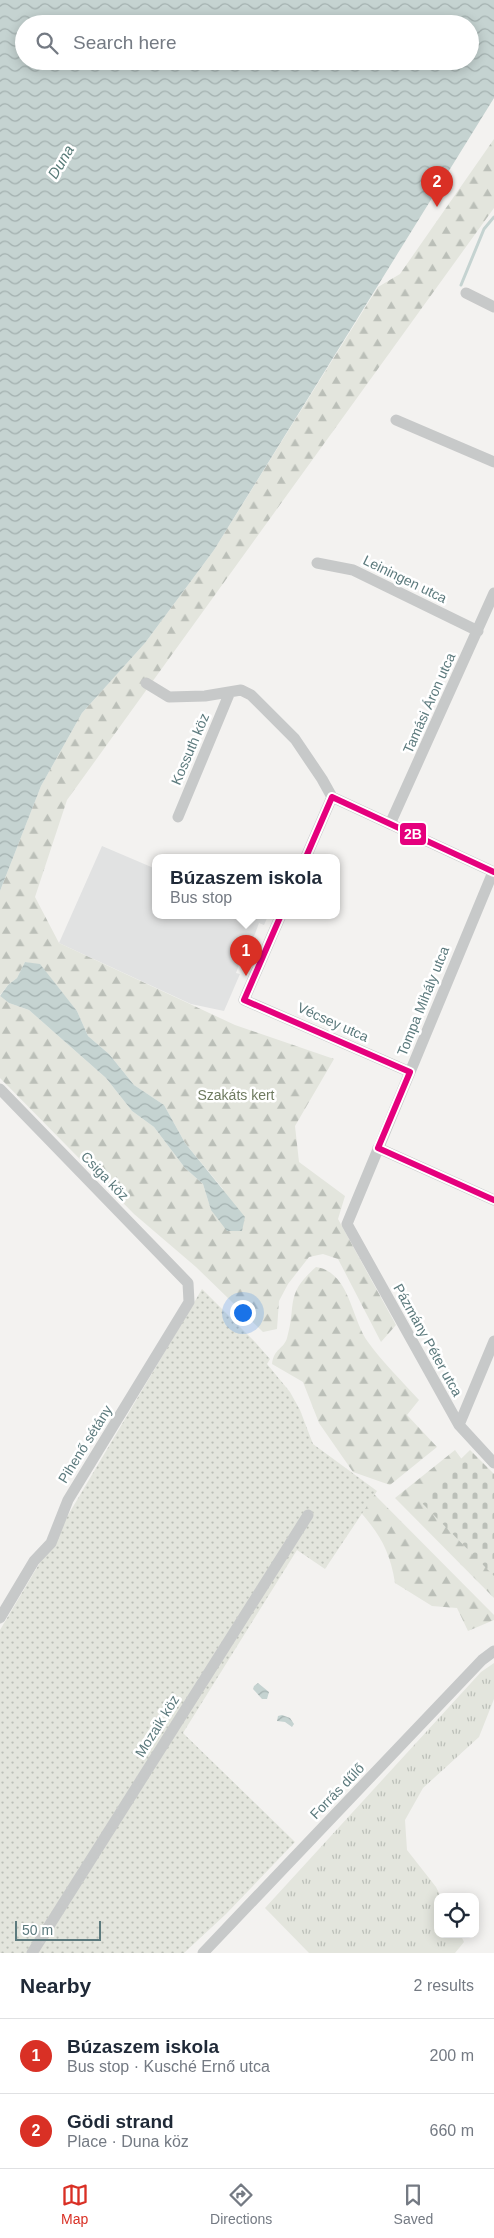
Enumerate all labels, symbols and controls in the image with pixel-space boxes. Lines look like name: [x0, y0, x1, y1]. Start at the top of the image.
search box: [15, 15, 479, 70]
icon: search: [33, 29, 61, 57]
text: Search here: [73, 32, 177, 53]
water label: Duna: [44, 142, 77, 181]
pin: 2: [421, 166, 453, 207]
street label: Leiningen utca: [361, 552, 450, 606]
street label: Tamási Áron utca: [400, 650, 458, 756]
street label: Kossuth köz: [168, 711, 212, 787]
line badge: 2B: [399, 822, 427, 846]
text: 2B: [404, 826, 422, 842]
popup: [152, 854, 340, 919]
text: Búzaszem iskola: [170, 867, 322, 888]
text: Bus stop: [170, 889, 232, 906]
pin: 1: [230, 935, 262, 976]
street label: Tompa Mihály utca: [394, 944, 452, 1058]
street label: Vécsey utca: [295, 999, 371, 1045]
park label: Szakáts kert: [197, 1087, 275, 1103]
street label: Csiga köz: [78, 1148, 132, 1204]
street label: Pázmány Péter utca: [390, 1281, 466, 1399]
your location: [230, 1300, 256, 1326]
street label: Pihenő sétány: [55, 1402, 115, 1486]
street label: Mozaik köz: [132, 1692, 182, 1760]
street label: Forrás dűlő: [307, 1760, 367, 1822]
map controls: [434, 1893, 479, 1938]
button: locate: [434, 1893, 479, 1938]
scale bar: [15, 1918, 101, 1941]
text: 50 m: [22, 1922, 53, 1938]
text: Nearby: [20, 1974, 91, 1997]
text: 2 results: [414, 1977, 474, 1994]
text: Búzaszem iskola: [67, 2036, 219, 2057]
text: 1: [32, 2047, 40, 2064]
text: 200 m: [430, 2047, 474, 2064]
text: Bus stop · Kusché Ernő utca: [67, 2058, 270, 2075]
text: Gödi strand: [67, 2111, 174, 2132]
text: 2: [32, 2122, 40, 2139]
text: 660 m: [430, 2122, 474, 2139]
text: Place · Duna köz: [67, 2133, 189, 2150]
tab: Map: [61, 2181, 89, 2227]
tab: Directions: [210, 2181, 272, 2227]
tab: Saved: [394, 2181, 433, 2227]

